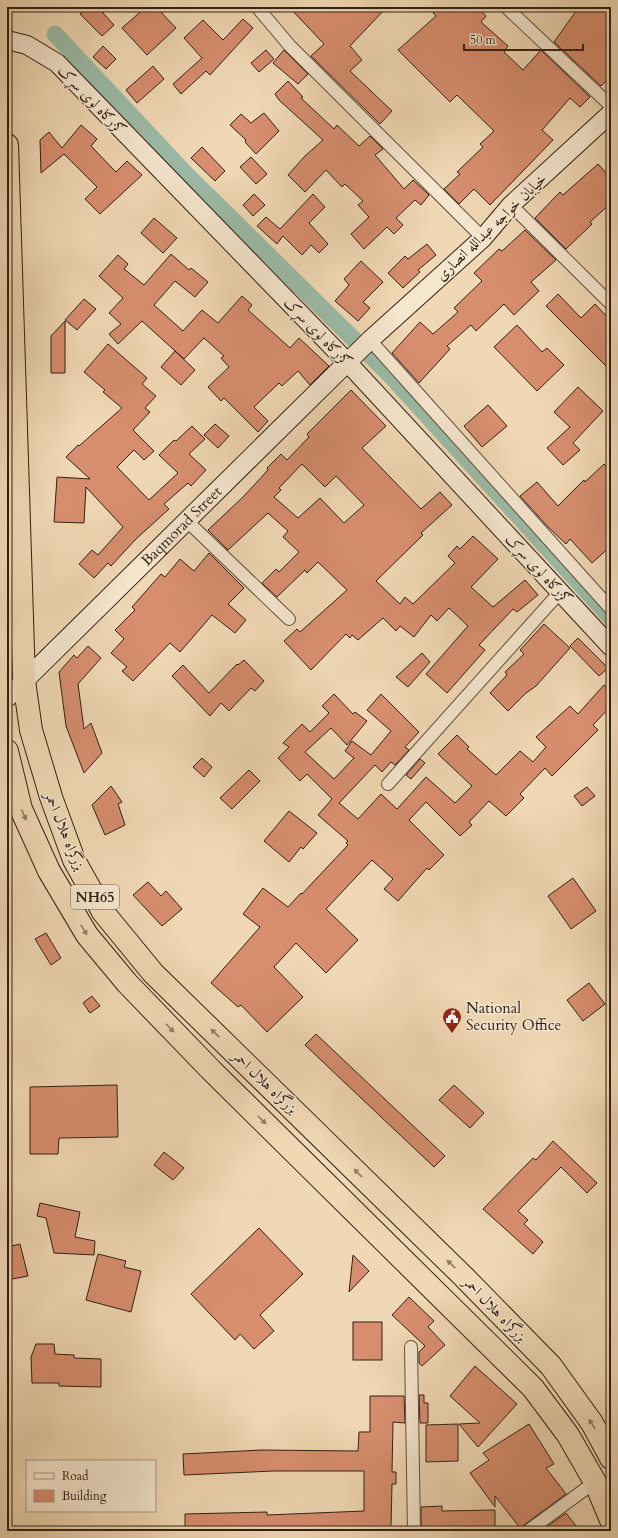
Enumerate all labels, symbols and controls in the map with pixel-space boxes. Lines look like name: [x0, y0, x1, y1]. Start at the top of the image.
scale bar: [464, 26, 583, 52]
text: 50 m: [470, 32, 497, 48]
street label: ګزرګاه لوی سړک: [52, 61, 131, 141]
street label: خیابان خواجه عبدالله انصاری: [431, 169, 551, 285]
street label: ګزرګاه لوی سړک: [278, 293, 357, 373]
street label: Baqmorad Street: [137, 482, 226, 570]
street label: ګزرګاه لوی سړک: [499, 529, 577, 610]
street label: بزرگراه هلال احمر: [39, 787, 90, 874]
one-way arrow: [21, 810, 27, 821]
road number: NH65: [71, 885, 119, 909]
one-way arrow: [81, 924, 88, 936]
place label: National Security Office: [466, 998, 562, 1035]
public building icon: National Security Office: [441, 1006, 463, 1034]
one-way arrow: [165, 1023, 175, 1033]
one-way arrow: [210, 1028, 220, 1038]
street label: بزرگراه هلال احمر: [226, 1044, 302, 1119]
one-way arrow: [257, 1115, 267, 1125]
one-way arrow: [353, 1168, 363, 1178]
one-way arrow: [446, 1259, 456, 1269]
street label: بزرگراه هلال احمر: [457, 1270, 532, 1346]
one-way arrow: [588, 1419, 596, 1429]
legend: [26, 1460, 156, 1512]
text: Road: [62, 1468, 89, 1484]
text: Building: [62, 1488, 107, 1504]

